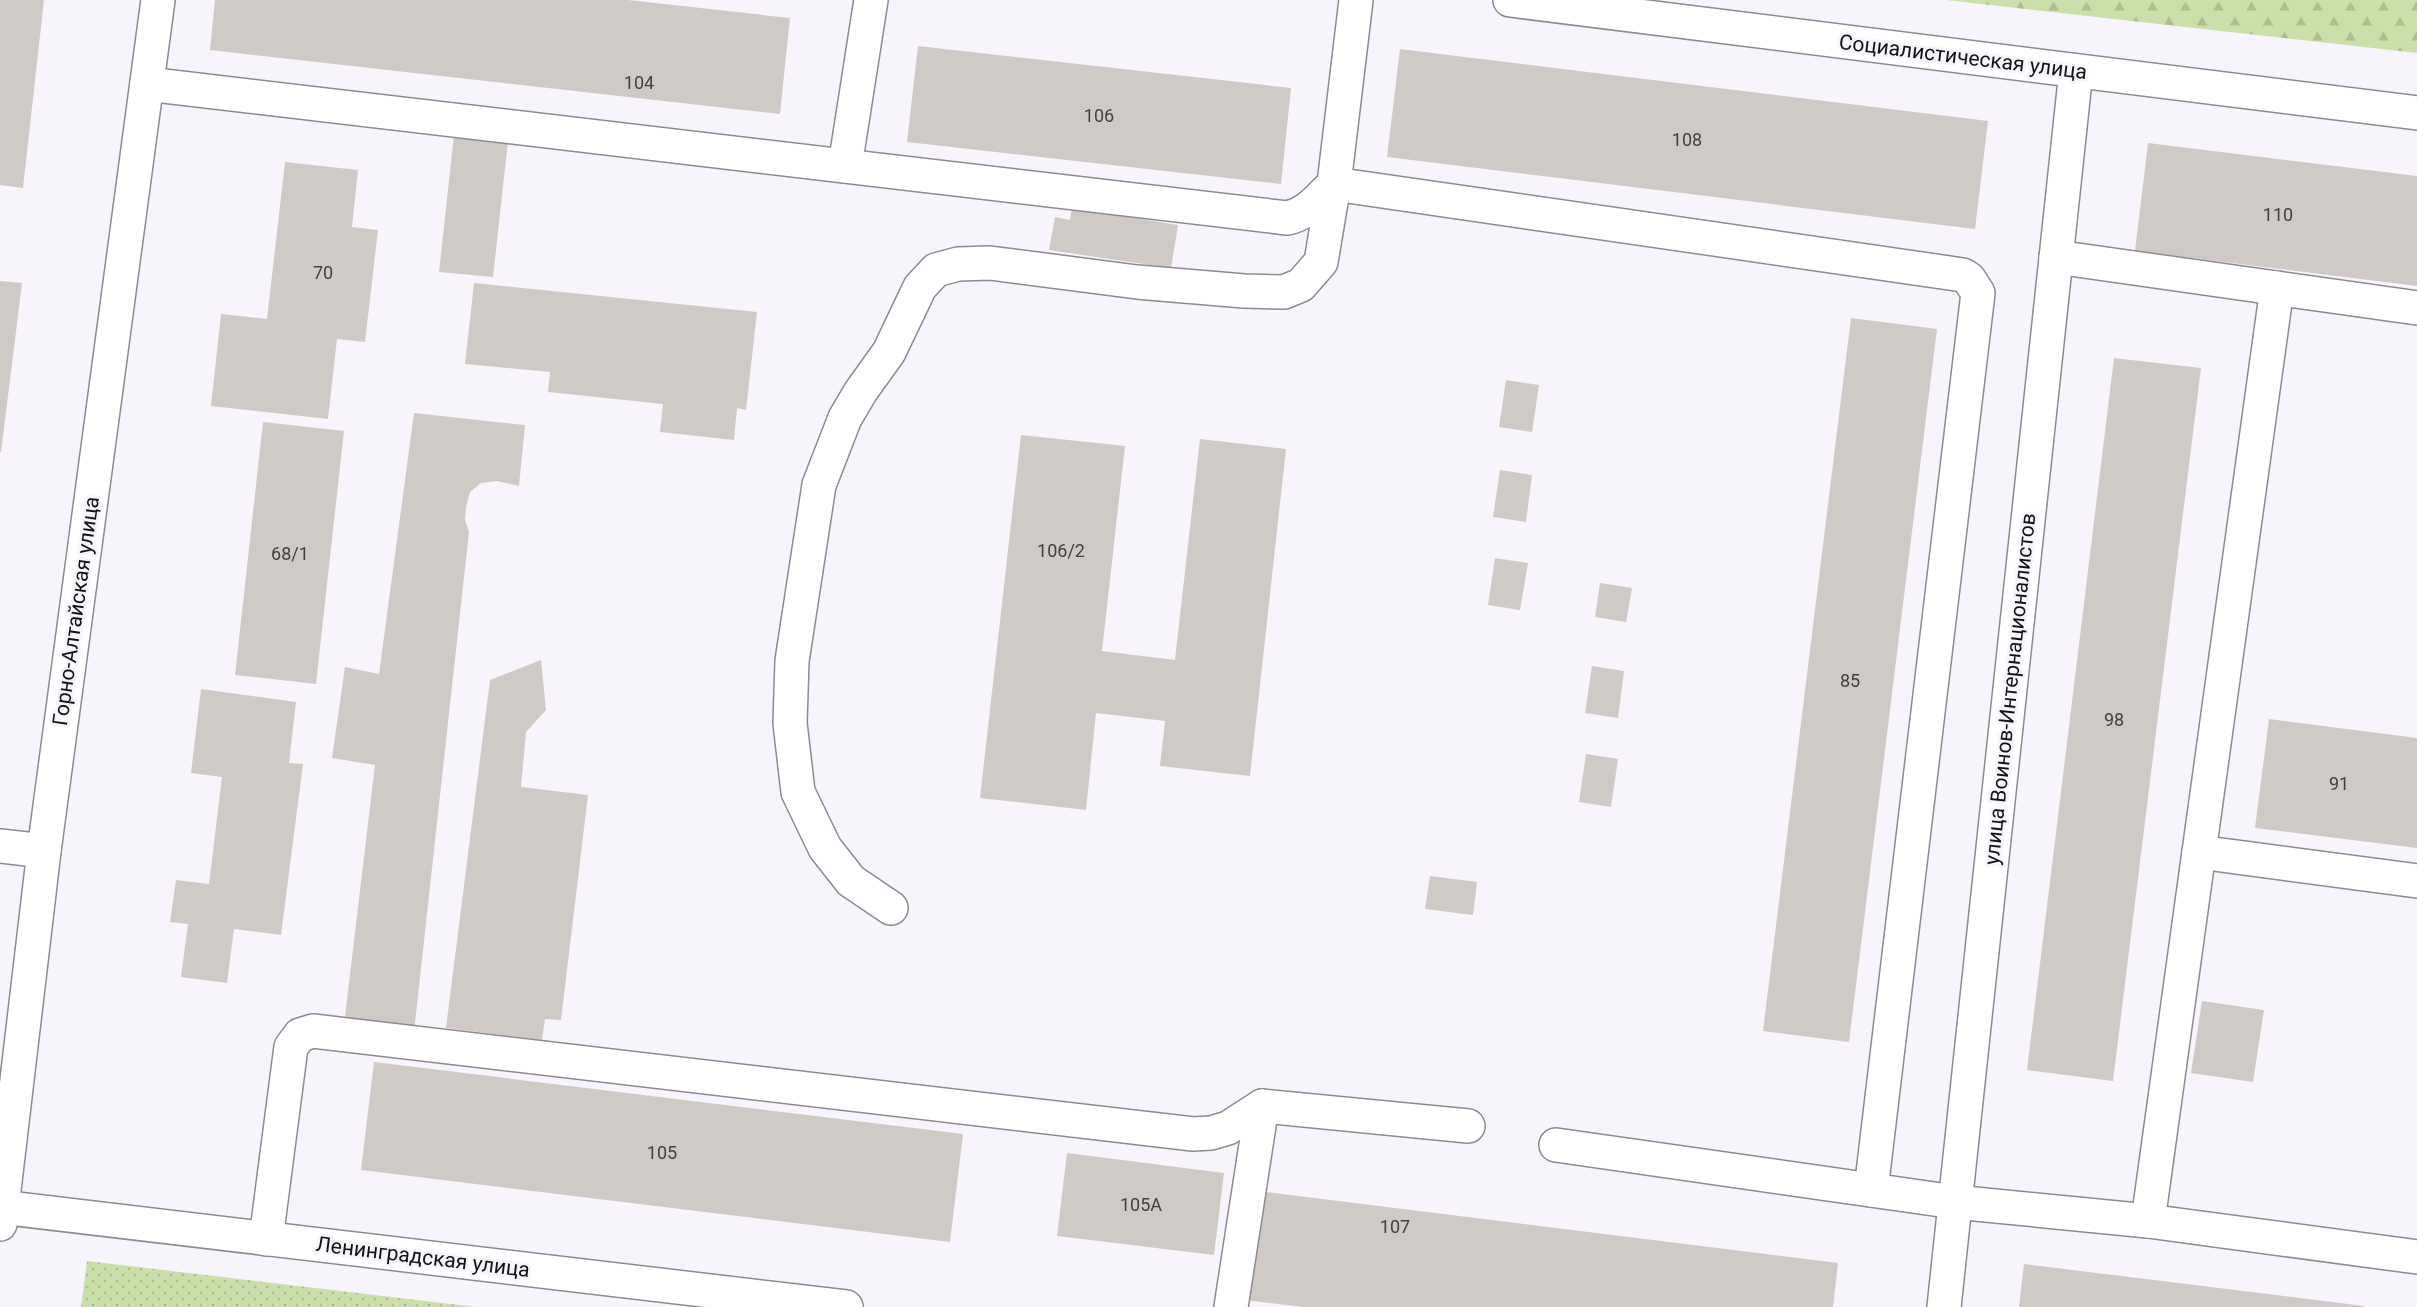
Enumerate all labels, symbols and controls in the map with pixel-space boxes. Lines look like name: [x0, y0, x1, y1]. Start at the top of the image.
street label: Социалистическая улица: [1838, 30, 2088, 84]
house number: 104: [624, 72, 654, 93]
house number: 106: [1084, 105, 1114, 126]
house number: 108: [1672, 129, 1702, 150]
house number: 110: [2263, 204, 2293, 225]
house number: 70: [313, 262, 333, 283]
street label: Горно-Алтайская улица: [48, 495, 104, 727]
street label: улица Воинов-Интернационалистов: [1980, 512, 2040, 866]
house number: 106/2: [1037, 540, 1085, 561]
house number: 68/1: [271, 543, 309, 564]
house number: 85: [1840, 670, 1860, 691]
house number: 98: [2104, 709, 2124, 730]
house number: 91: [2329, 773, 2349, 794]
house number: 105: [647, 1142, 677, 1163]
house number: 105А: [1120, 1194, 1162, 1215]
house number: 107: [1380, 1216, 1410, 1237]
street label: Ленинградская улица: [315, 1232, 531, 1282]

